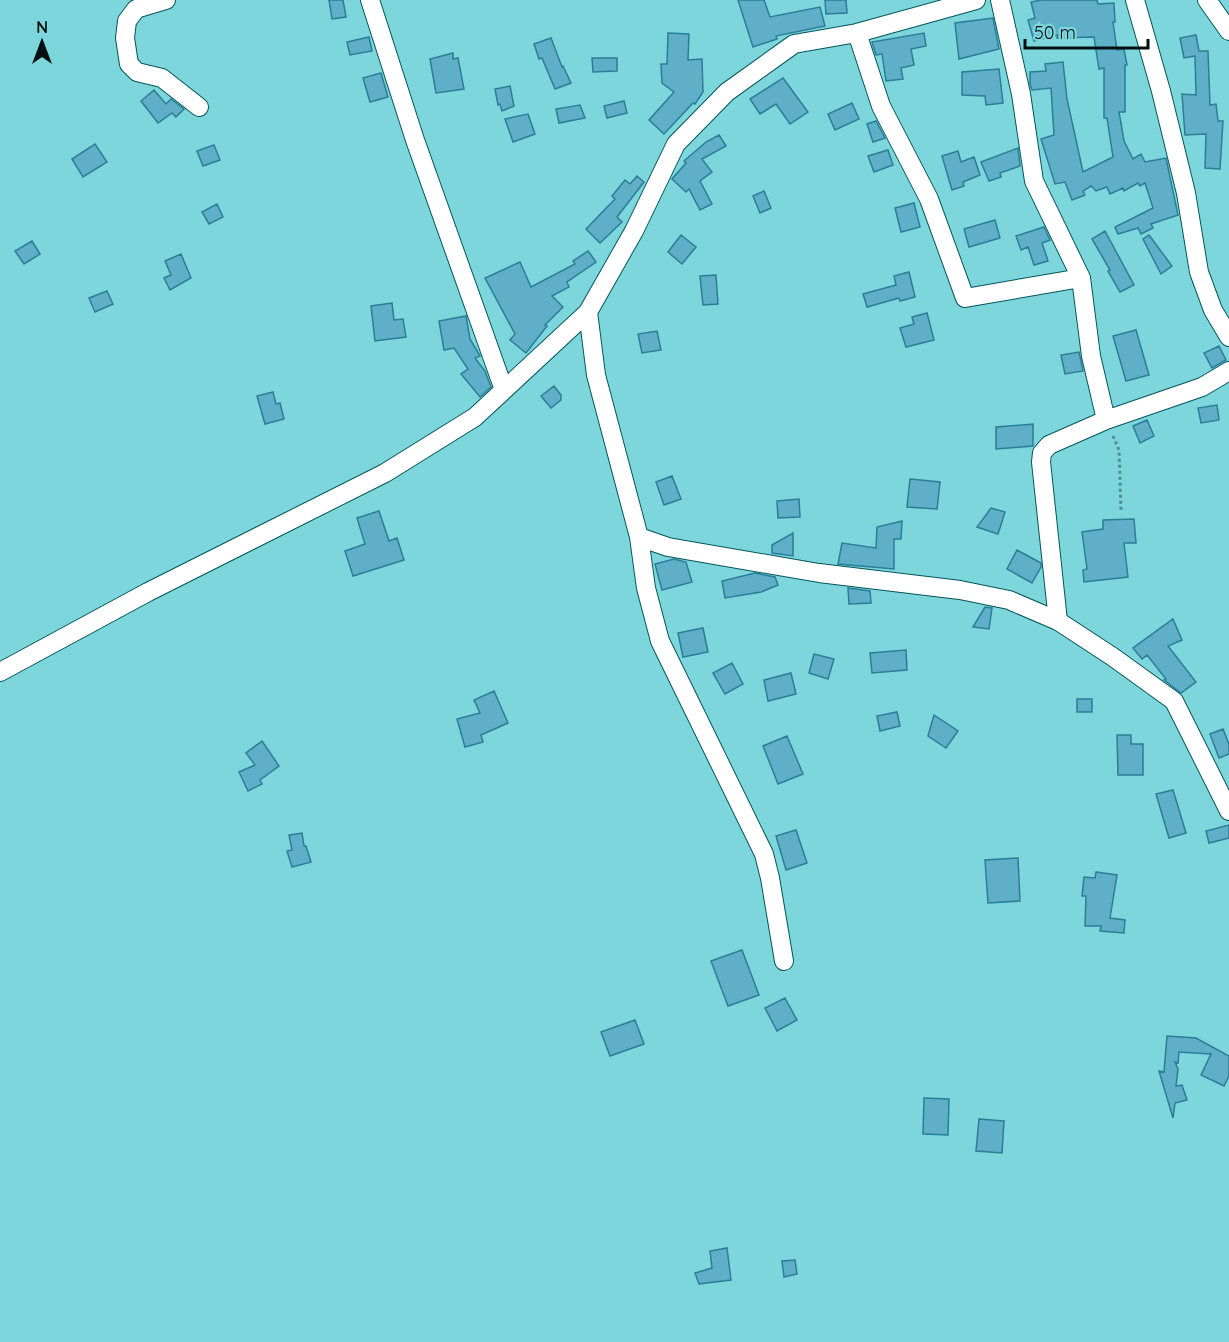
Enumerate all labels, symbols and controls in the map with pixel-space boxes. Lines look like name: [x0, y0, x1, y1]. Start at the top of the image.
north arrow: [12, 12, 72, 72]
scale bar: [1025, 12, 1148, 50]
text: N: [36, 17, 48, 37]
text: 50 m: [1034, 21, 1076, 44]

